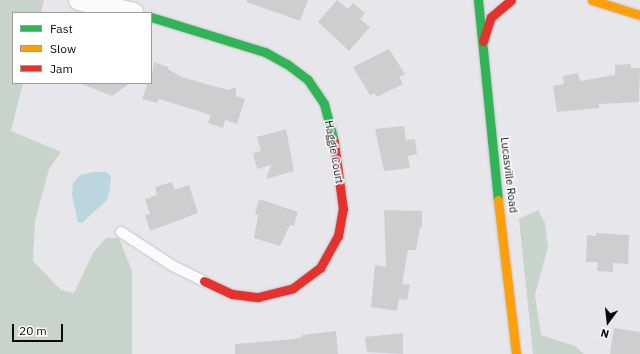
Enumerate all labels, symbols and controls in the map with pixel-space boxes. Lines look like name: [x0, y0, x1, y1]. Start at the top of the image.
legend: [12, 12, 152, 84]
text: Fast: [50, 21, 73, 36]
text: Slow: [50, 41, 76, 56]
text: Jam: [50, 61, 73, 76]
street label: Haggle Court: [322, 119, 346, 185]
street label: Lucasville Road: [498, 136, 520, 214]
north arrow: [588, 302, 628, 342]
scale bar: [14, 316, 65, 342]
text: 20 m: [19, 323, 47, 338]
text: N: [599, 326, 611, 341]

